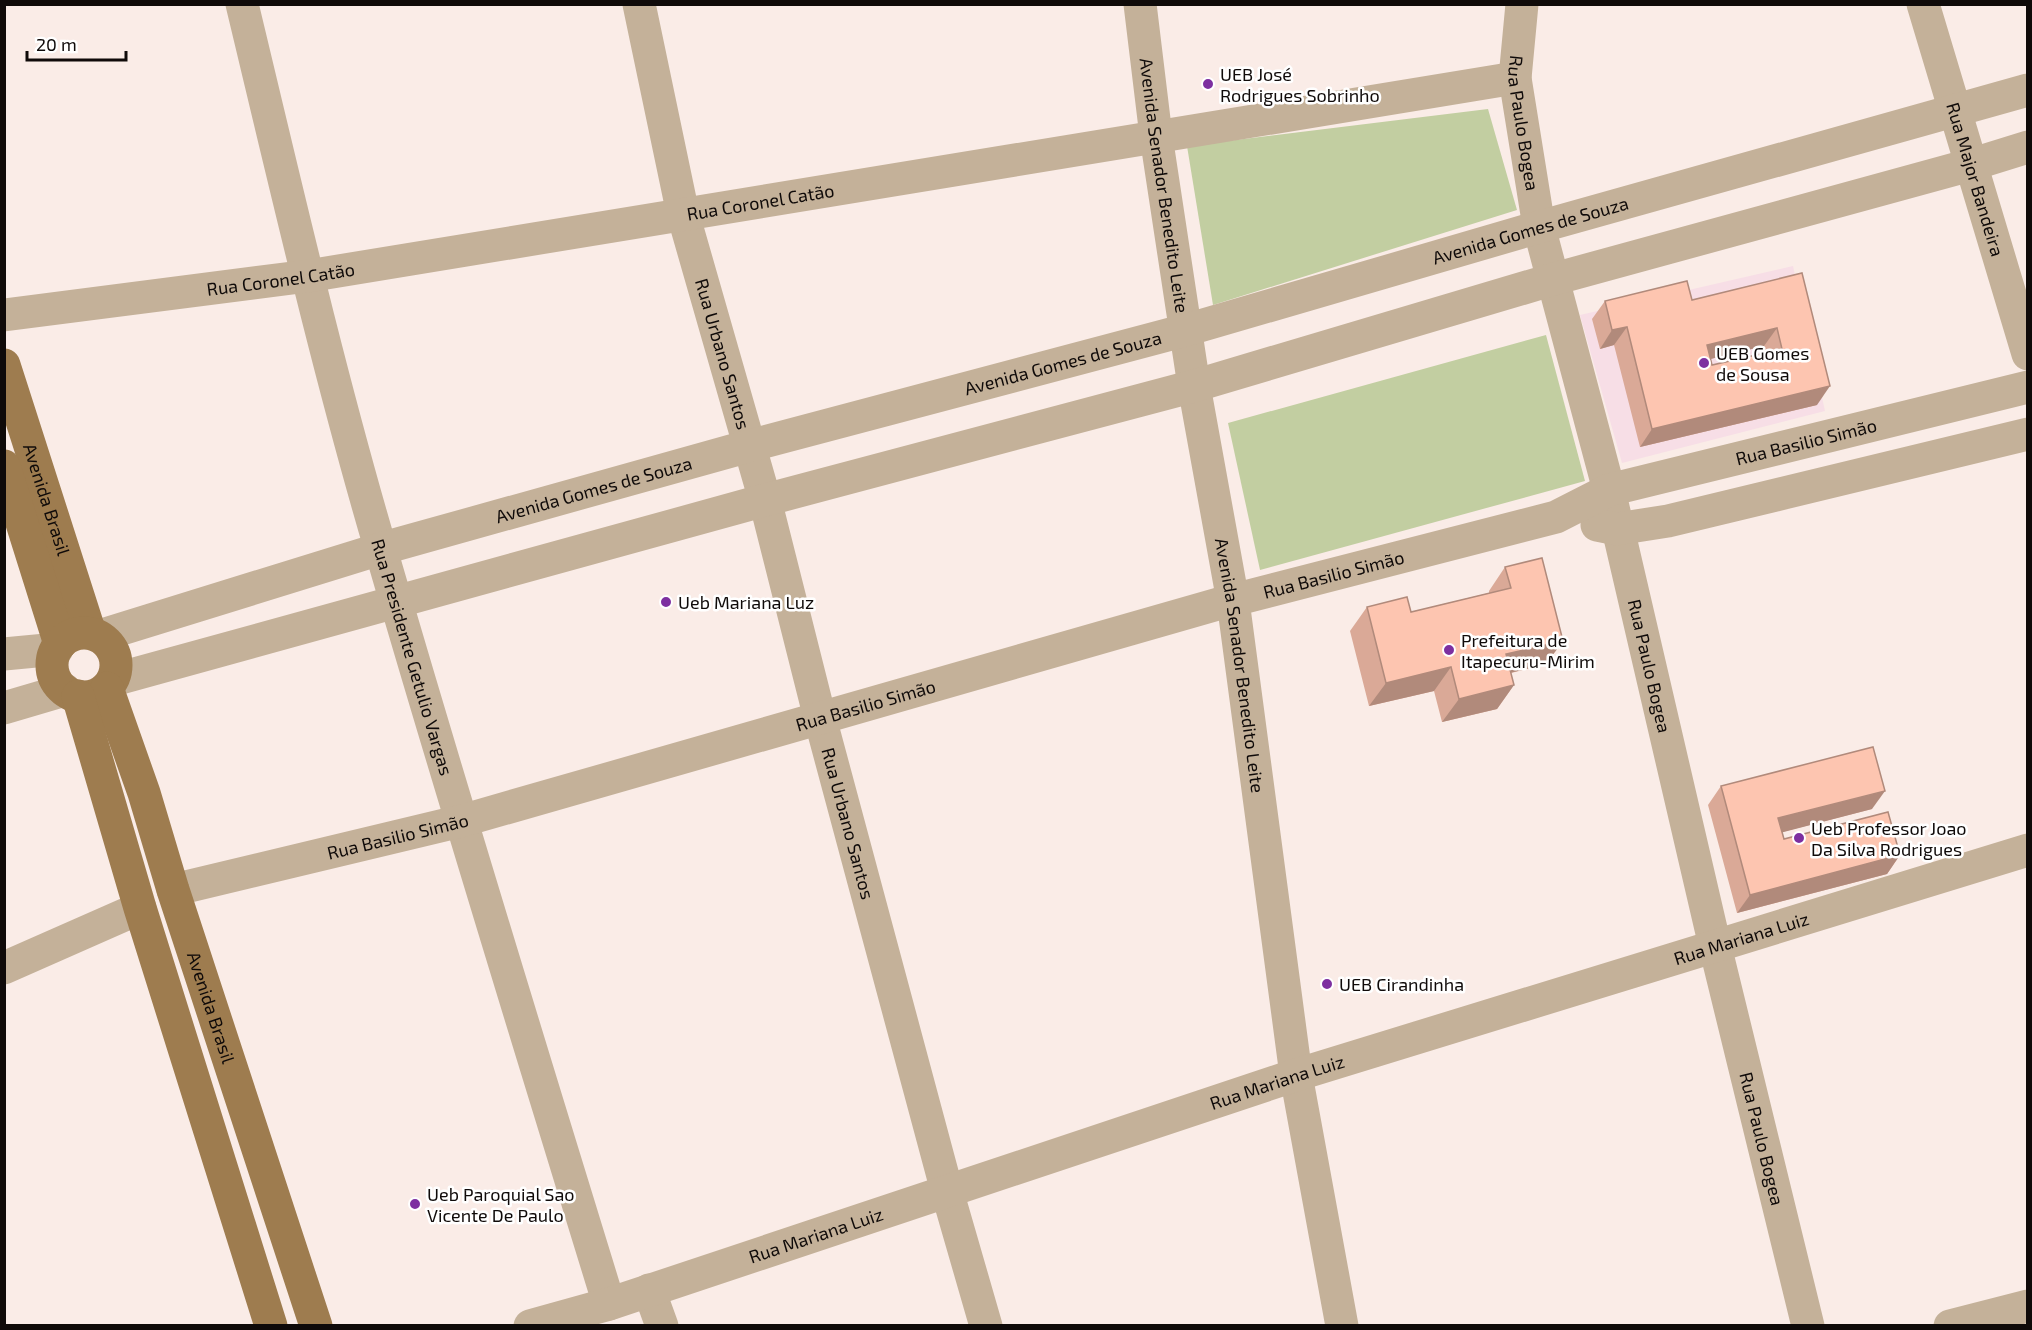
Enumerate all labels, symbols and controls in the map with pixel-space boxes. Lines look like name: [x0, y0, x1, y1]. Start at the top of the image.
scale bar: [27, 24, 126, 62]
text: 20 m: [36, 33, 77, 55]
street label: Rua Paulo Bogea: [1504, 54, 1544, 192]
street label: Avenida Senador Benedito Leite: [1136, 57, 1194, 314]
place label: UEB José Rodrigues Sobrinho: [1220, 63, 1380, 106]
marker: UEB José Rodrigues Sobrinho: [1201, 77, 1215, 91]
street label: Rua Major Bandeira: [1942, 100, 2009, 259]
street label: Rua Coronel Catão: [685, 179, 836, 225]
street label: Avenida Gomes de Souza: [1430, 191, 1631, 269]
street label: Rua Coronel Catão: [205, 258, 356, 300]
street label: Rua Urbano Santos: [691, 276, 755, 432]
street label: Avenida Gomes de Souza: [962, 326, 1164, 399]
place label: UEB Gomes de Sousa: [1716, 342, 1809, 385]
marker: UEB Gomes de Sousa: [1697, 356, 1711, 370]
street label: Rua Basilio Simão: [1733, 414, 1879, 470]
street label: Avenida Brasil: [19, 440, 76, 559]
street label: Avenida Gomes de Souza: [493, 451, 694, 527]
street label: Rua Presidente Getulio Vargas: [367, 536, 458, 778]
street label: Avenida Senador Benedito Leite: [1211, 536, 1269, 794]
street label: Rua Basilio Simão: [1261, 546, 1406, 603]
place label: Ueb Mariana Luz: [678, 591, 814, 613]
marker: Ueb Mariana Luz: [659, 595, 673, 609]
street label: Rua Paulo Bogea: [1624, 597, 1676, 735]
place label: Prefeitura de Itapecuru-Mirim: [1461, 629, 1595, 672]
marker: Prefeitura de Itapecuru-Mirim: [1442, 643, 1456, 657]
street label: Rua Basilio Simão: [793, 675, 938, 736]
street label: Rua Urbano Santos: [817, 745, 879, 902]
street label: Rua Basilio Simão: [325, 808, 471, 864]
place label: Ueb Professor Joao Da Silva Rodrigues: [1811, 817, 1967, 860]
marker: Ueb Professor Joao Da Silva Rodrigues: [1792, 831, 1806, 845]
street label: Rua Mariana Luiz: [1671, 907, 1811, 969]
street label: Avenida Brasil: [183, 949, 240, 1067]
place label: UEB Cirandinha: [1339, 973, 1464, 995]
marker: UEB Cirandinha: [1320, 977, 1334, 991]
street label: Rua Mariana Luiz: [1207, 1050, 1347, 1114]
street label: Rua Paulo Bogea: [1735, 1070, 1789, 1208]
place label: Ueb Paroquial Sao Vicente De Paulo: [427, 1183, 575, 1226]
marker: Ueb Paroquial Sao Vicente De Paulo: [408, 1197, 422, 1211]
street label: Rua Mariana Luiz: [746, 1202, 886, 1268]

